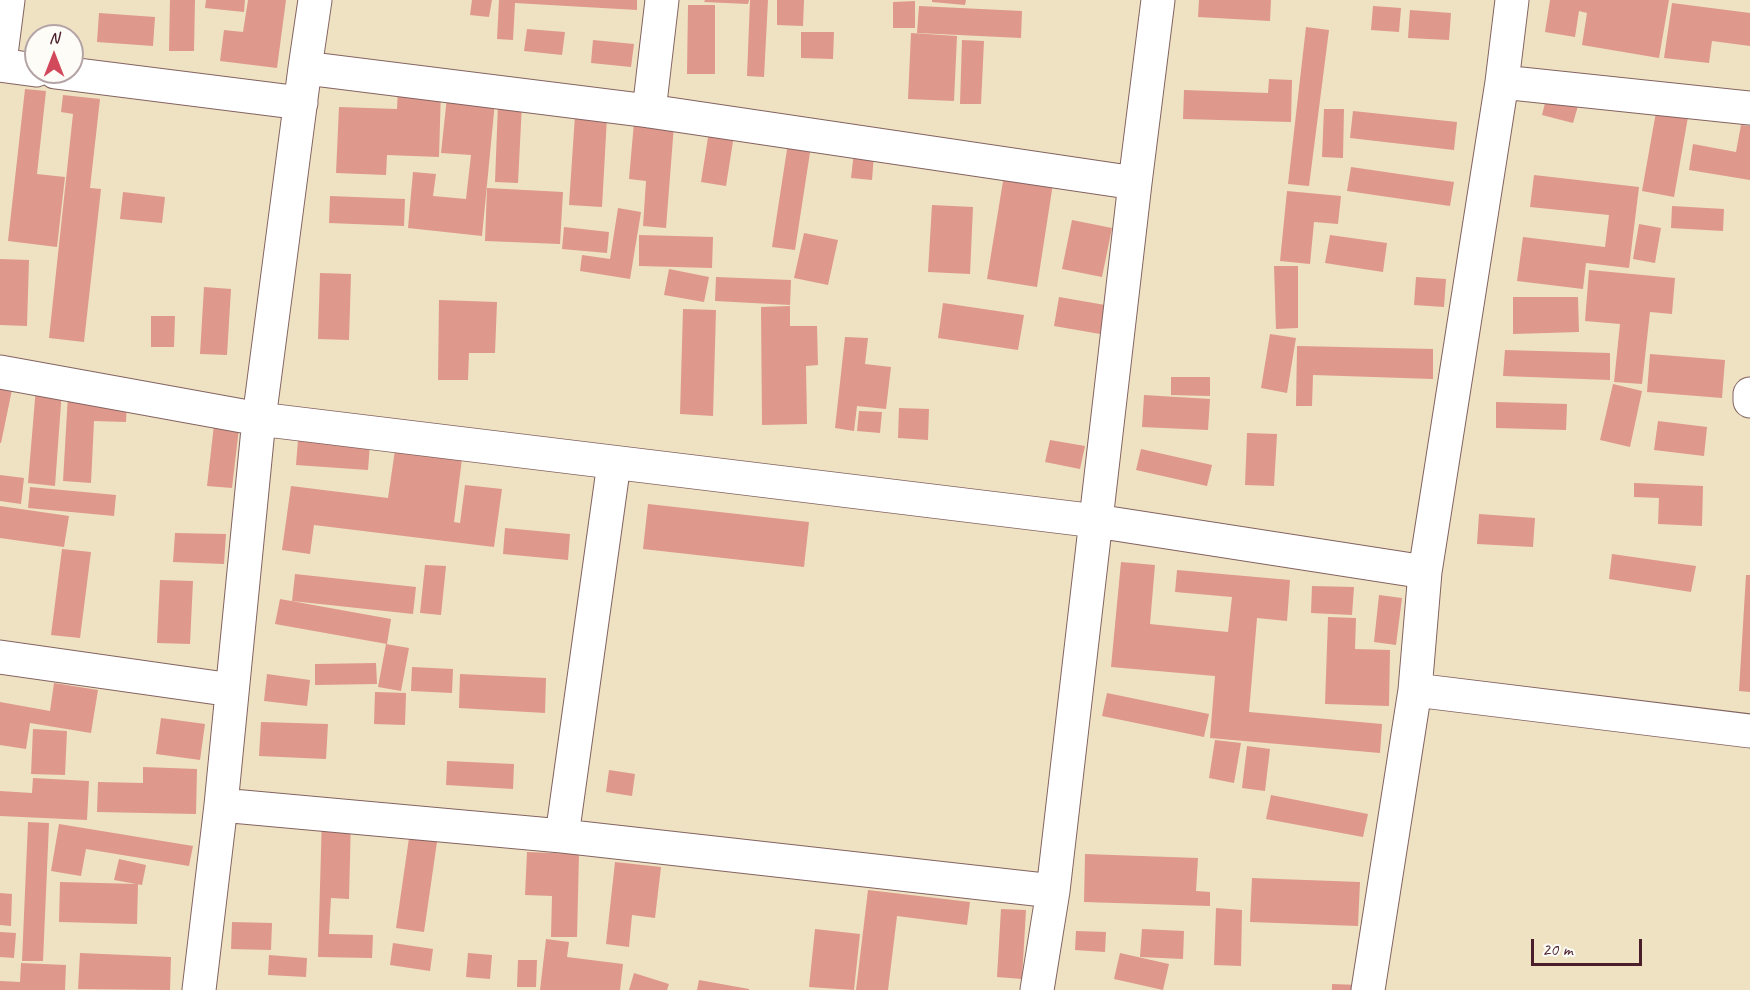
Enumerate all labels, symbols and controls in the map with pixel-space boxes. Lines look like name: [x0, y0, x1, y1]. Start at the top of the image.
north arrow: [24, 24, 84, 84]
text: N: [49, 28, 59, 48]
scale bar: [1534, 927, 1645, 965]
text: 20 m: [1542, 938, 1573, 960]

